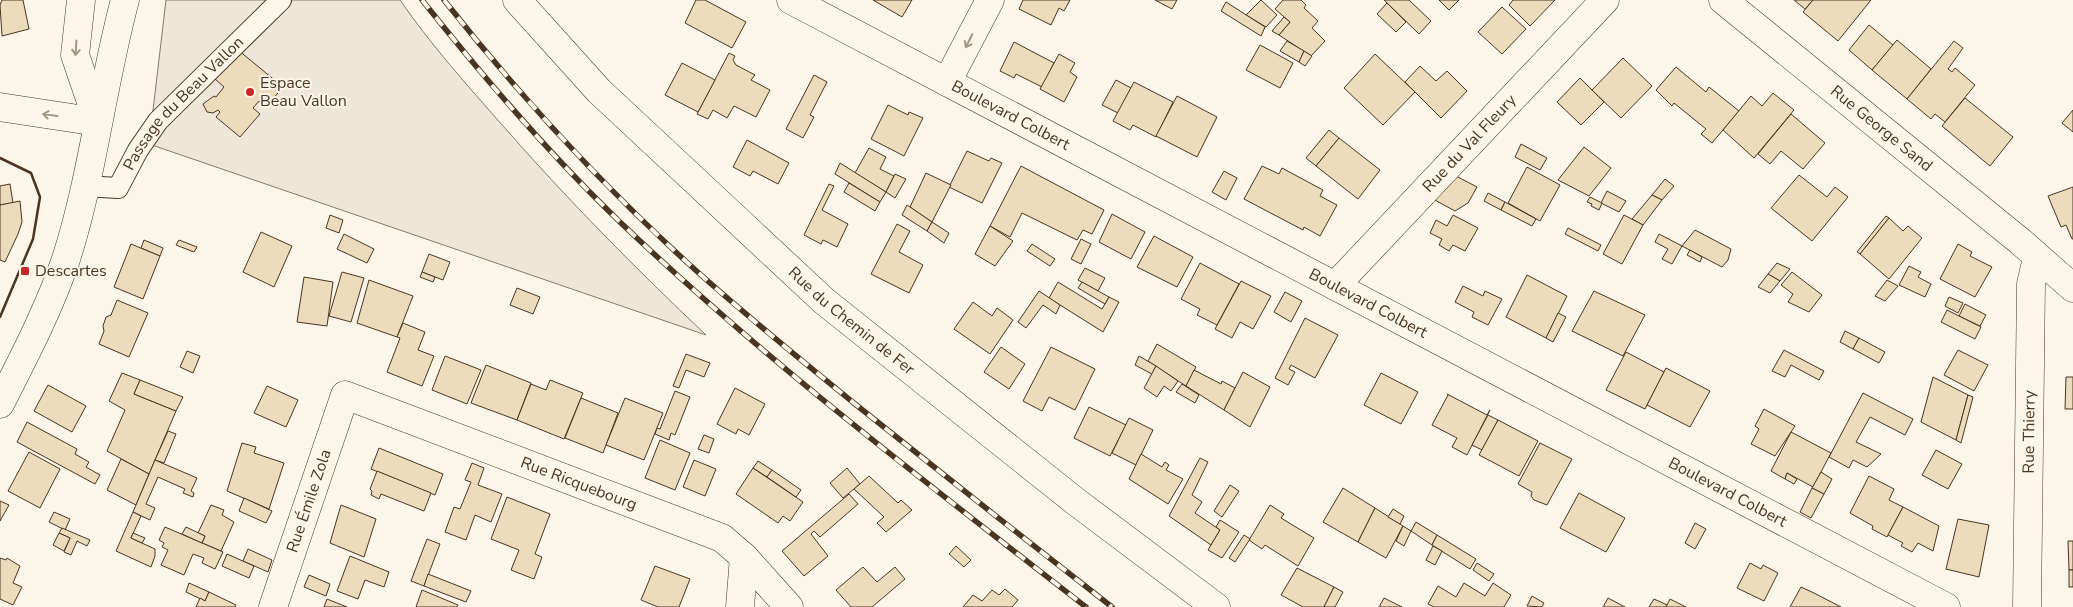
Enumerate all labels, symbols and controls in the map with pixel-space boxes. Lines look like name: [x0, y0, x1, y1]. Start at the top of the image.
street label: Passage du Beau Vallon: [118, 31, 249, 174]
one-way arrow: [964, 33, 973, 48]
one-way arrow: [72, 40, 81, 56]
place label: Espace Beau Vallon: [260, 72, 347, 112]
street label: Boulevard Colbert: [947, 75, 1074, 156]
street label: Rue George Sand: [1826, 80, 1937, 177]
marker: Espace Beau Vallon: [244, 86, 256, 98]
street label: Rue du Val Fleury: [1418, 89, 1522, 197]
one-way arrow: [42, 109, 58, 119]
place label: Descartes: [35, 260, 107, 282]
street label: Rue du Chemin de Fer: [783, 262, 919, 380]
street label: Boulevard Colbert: [1305, 263, 1432, 344]
marker: Descartes: [19, 265, 31, 277]
street label: Rue Thierry: [2018, 389, 2041, 474]
street label: Rue Émile Zola: [281, 446, 337, 555]
street label: Rue Ricquebourg: [517, 452, 640, 516]
street label: Boulevard Colbert: [1664, 452, 1791, 533]

